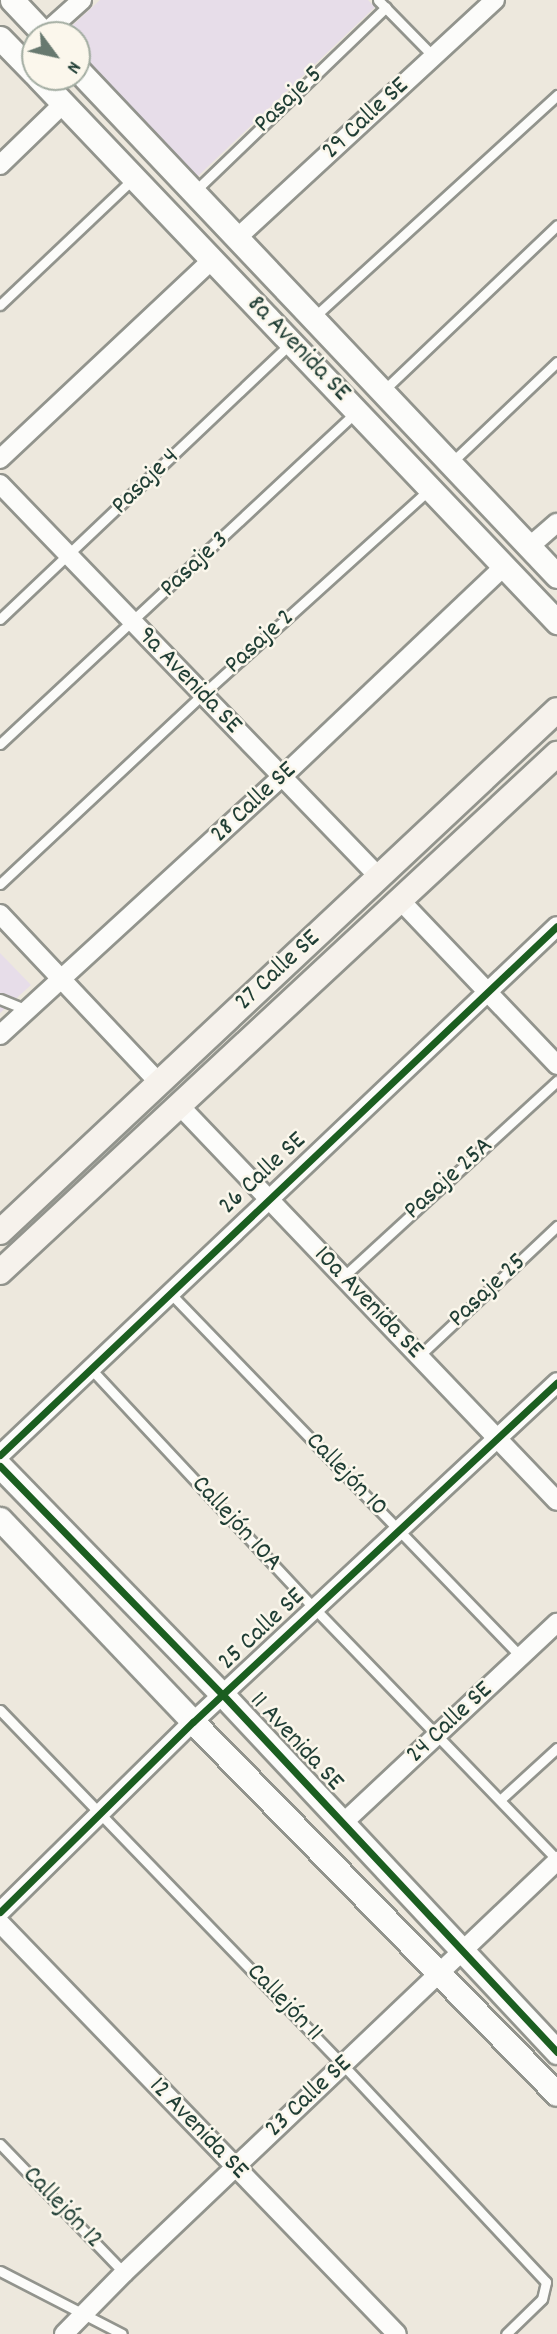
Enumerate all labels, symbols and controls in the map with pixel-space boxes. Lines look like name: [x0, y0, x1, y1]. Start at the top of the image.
north arrow: [21, 21, 91, 91]
text: N: [58, 55, 86, 78]
street label: Pasaje 5: [248, 60, 330, 140]
street label: 29 Calle SE: [316, 71, 416, 167]
street label: 8a Avenida SE: [240, 289, 356, 409]
street label: Pasaje 4: [106, 442, 186, 522]
street label: Pasaje 3: [154, 525, 236, 605]
street label: Pasaje 2: [219, 603, 301, 681]
street label: 9a Avenida SE: [130, 621, 248, 741]
street label: 28 Calle SE: [205, 756, 303, 850]
street label: 27 Calle SE: [229, 924, 327, 1018]
street label: 26 Calle SE: [213, 1126, 313, 1222]
street label: Pasaje 25A: [398, 1131, 500, 1227]
street label: 10a Avenida SE: [306, 1240, 430, 1366]
street label: Pasaje 25: [443, 1247, 533, 1335]
street label: Callejón 10: [298, 1426, 394, 1524]
street label: Callejón 10A: [184, 1470, 288, 1578]
street label: 25 Calle SE: [212, 1582, 312, 1678]
street label: 24 Calle SE: [401, 1675, 499, 1771]
street label: 11 Avenida SE: [242, 1686, 350, 1798]
street label: Callejón 11: [239, 1957, 329, 2049]
street label: 23 Calle SE: [259, 2049, 359, 2145]
street label: 12 Avenida SE: [142, 2071, 254, 2187]
street label: Callejón 12: [15, 2160, 109, 2256]

